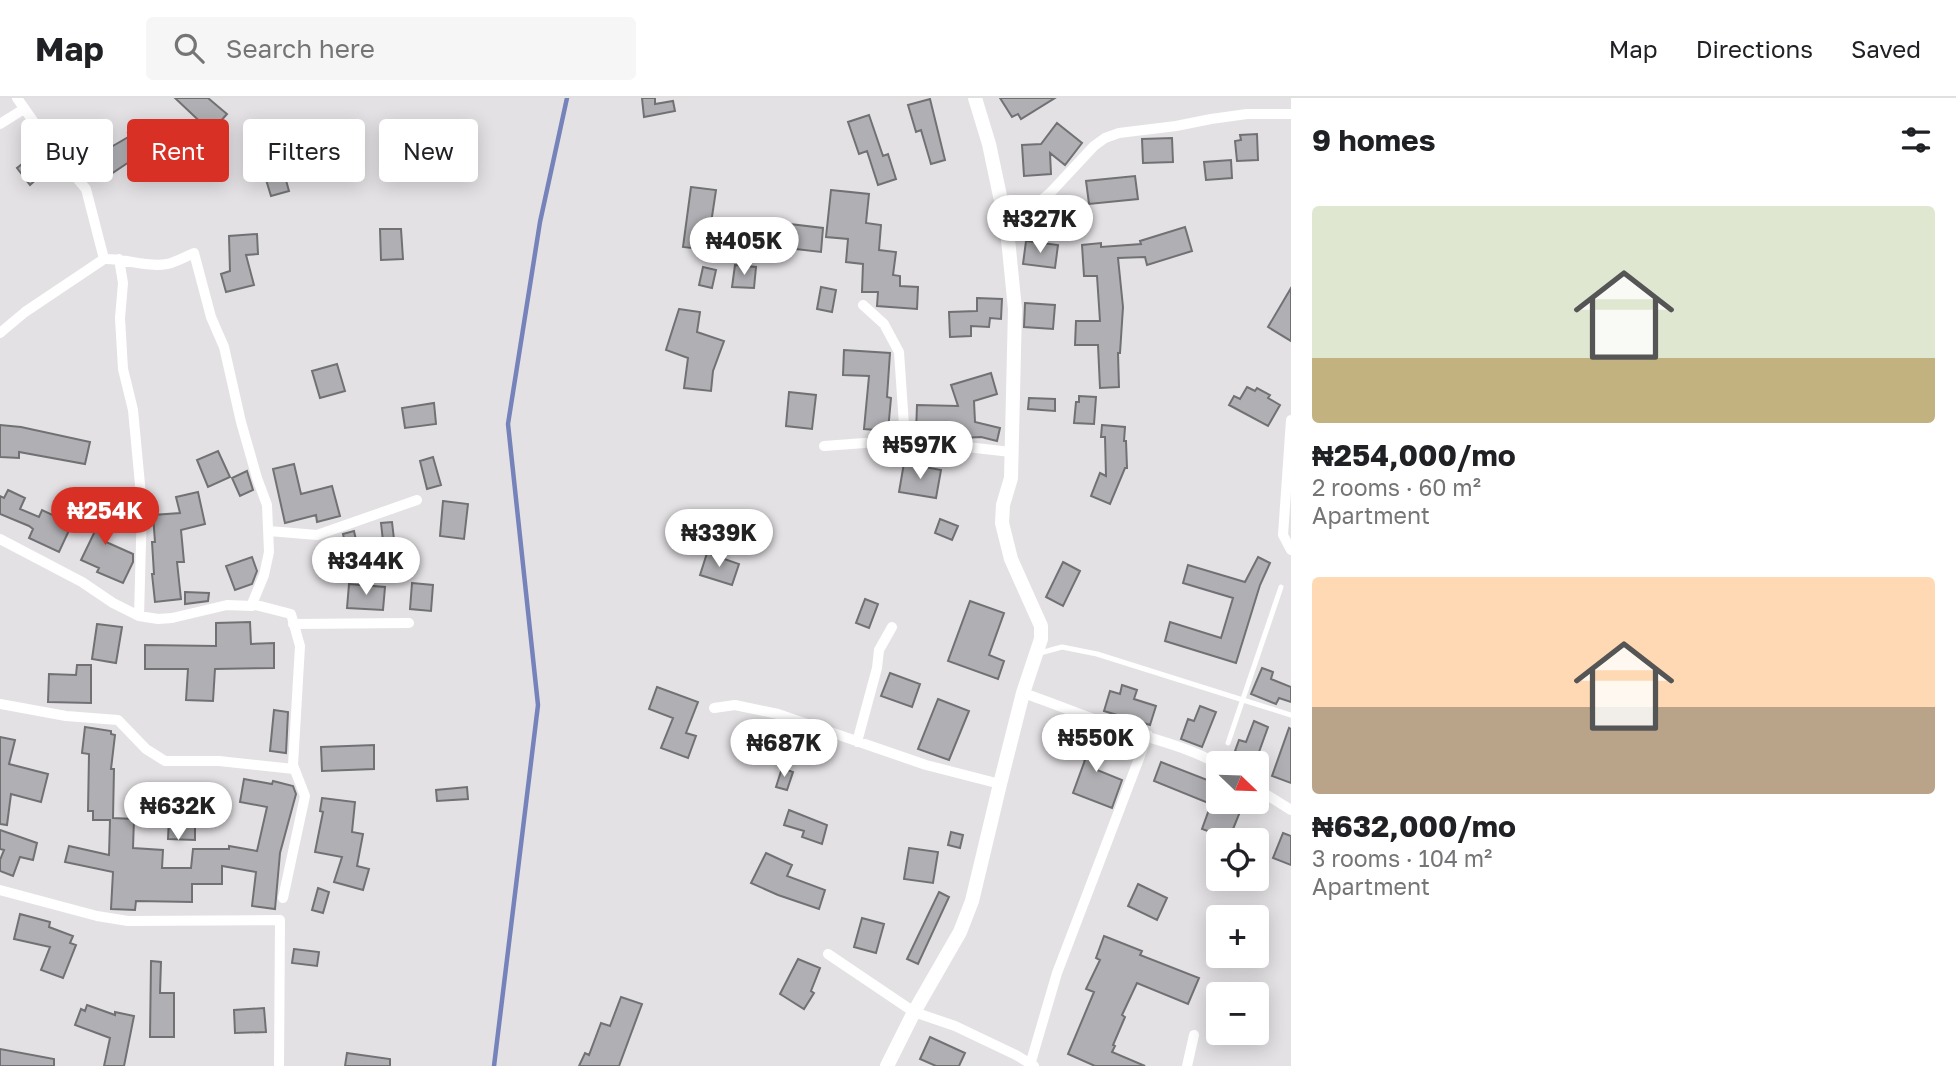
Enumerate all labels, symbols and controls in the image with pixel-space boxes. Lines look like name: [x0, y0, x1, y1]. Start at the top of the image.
search box: [146, 17, 636, 80]
text: Map: [35, 29, 104, 68]
icon: search: [170, 29, 208, 67]
text: Search here: [226, 33, 375, 64]
text: Map: [1609, 34, 1658, 63]
text: Directions: [1696, 34, 1813, 63]
text: Saved: [1851, 34, 1921, 63]
chip: Buy: [21, 119, 113, 182]
chip: Rent: [127, 119, 229, 182]
chip: Filters: [243, 119, 365, 182]
chip: New: [379, 119, 478, 182]
icon: filters: [1897, 121, 1935, 159]
text: 9 homes: [1312, 122, 1435, 158]
pin: ₦327K: [991, 195, 1089, 255]
text: ₦327K: [1003, 204, 1077, 232]
pin: ₦405K: [695, 218, 793, 277]
text: ₦405K: [706, 226, 782, 254]
icon: home: [1561, 252, 1687, 378]
pin: ₦597K: [871, 422, 969, 481]
text: ₦597K: [883, 430, 957, 458]
text: ₦254,000/mo: [1312, 437, 1516, 473]
text: 2 rooms · 60 m²: [1312, 473, 1481, 501]
pin: ₦254K: [56, 488, 154, 547]
text: ₦254K: [67, 496, 143, 524]
text: Apartment: [1312, 501, 1430, 529]
pin: ₦339K: [670, 510, 768, 569]
text: ₦339K: [681, 518, 757, 546]
pin: ₦344K: [317, 538, 415, 597]
text: ₦344K: [328, 546, 404, 574]
icon: home: [1561, 623, 1687, 749]
pin: ₦550K: [1047, 714, 1145, 774]
pin: ₦687K: [735, 720, 833, 779]
text: ₦550K: [1058, 723, 1134, 751]
text: ₦687K: [746, 728, 822, 756]
north arrow: [1206, 751, 1269, 814]
map controls: [1206, 751, 1269, 1045]
pin: ₦632K: [129, 782, 227, 842]
text: ₦632K: [140, 791, 216, 819]
text: ₦632,000/mo: [1312, 808, 1516, 844]
button: locate: [1206, 828, 1269, 891]
text: 3 rooms · 104 m²: [1312, 844, 1492, 872]
text: Apartment: [1312, 872, 1430, 900]
button: +: [1206, 905, 1269, 968]
button: −: [1206, 982, 1269, 1045]

